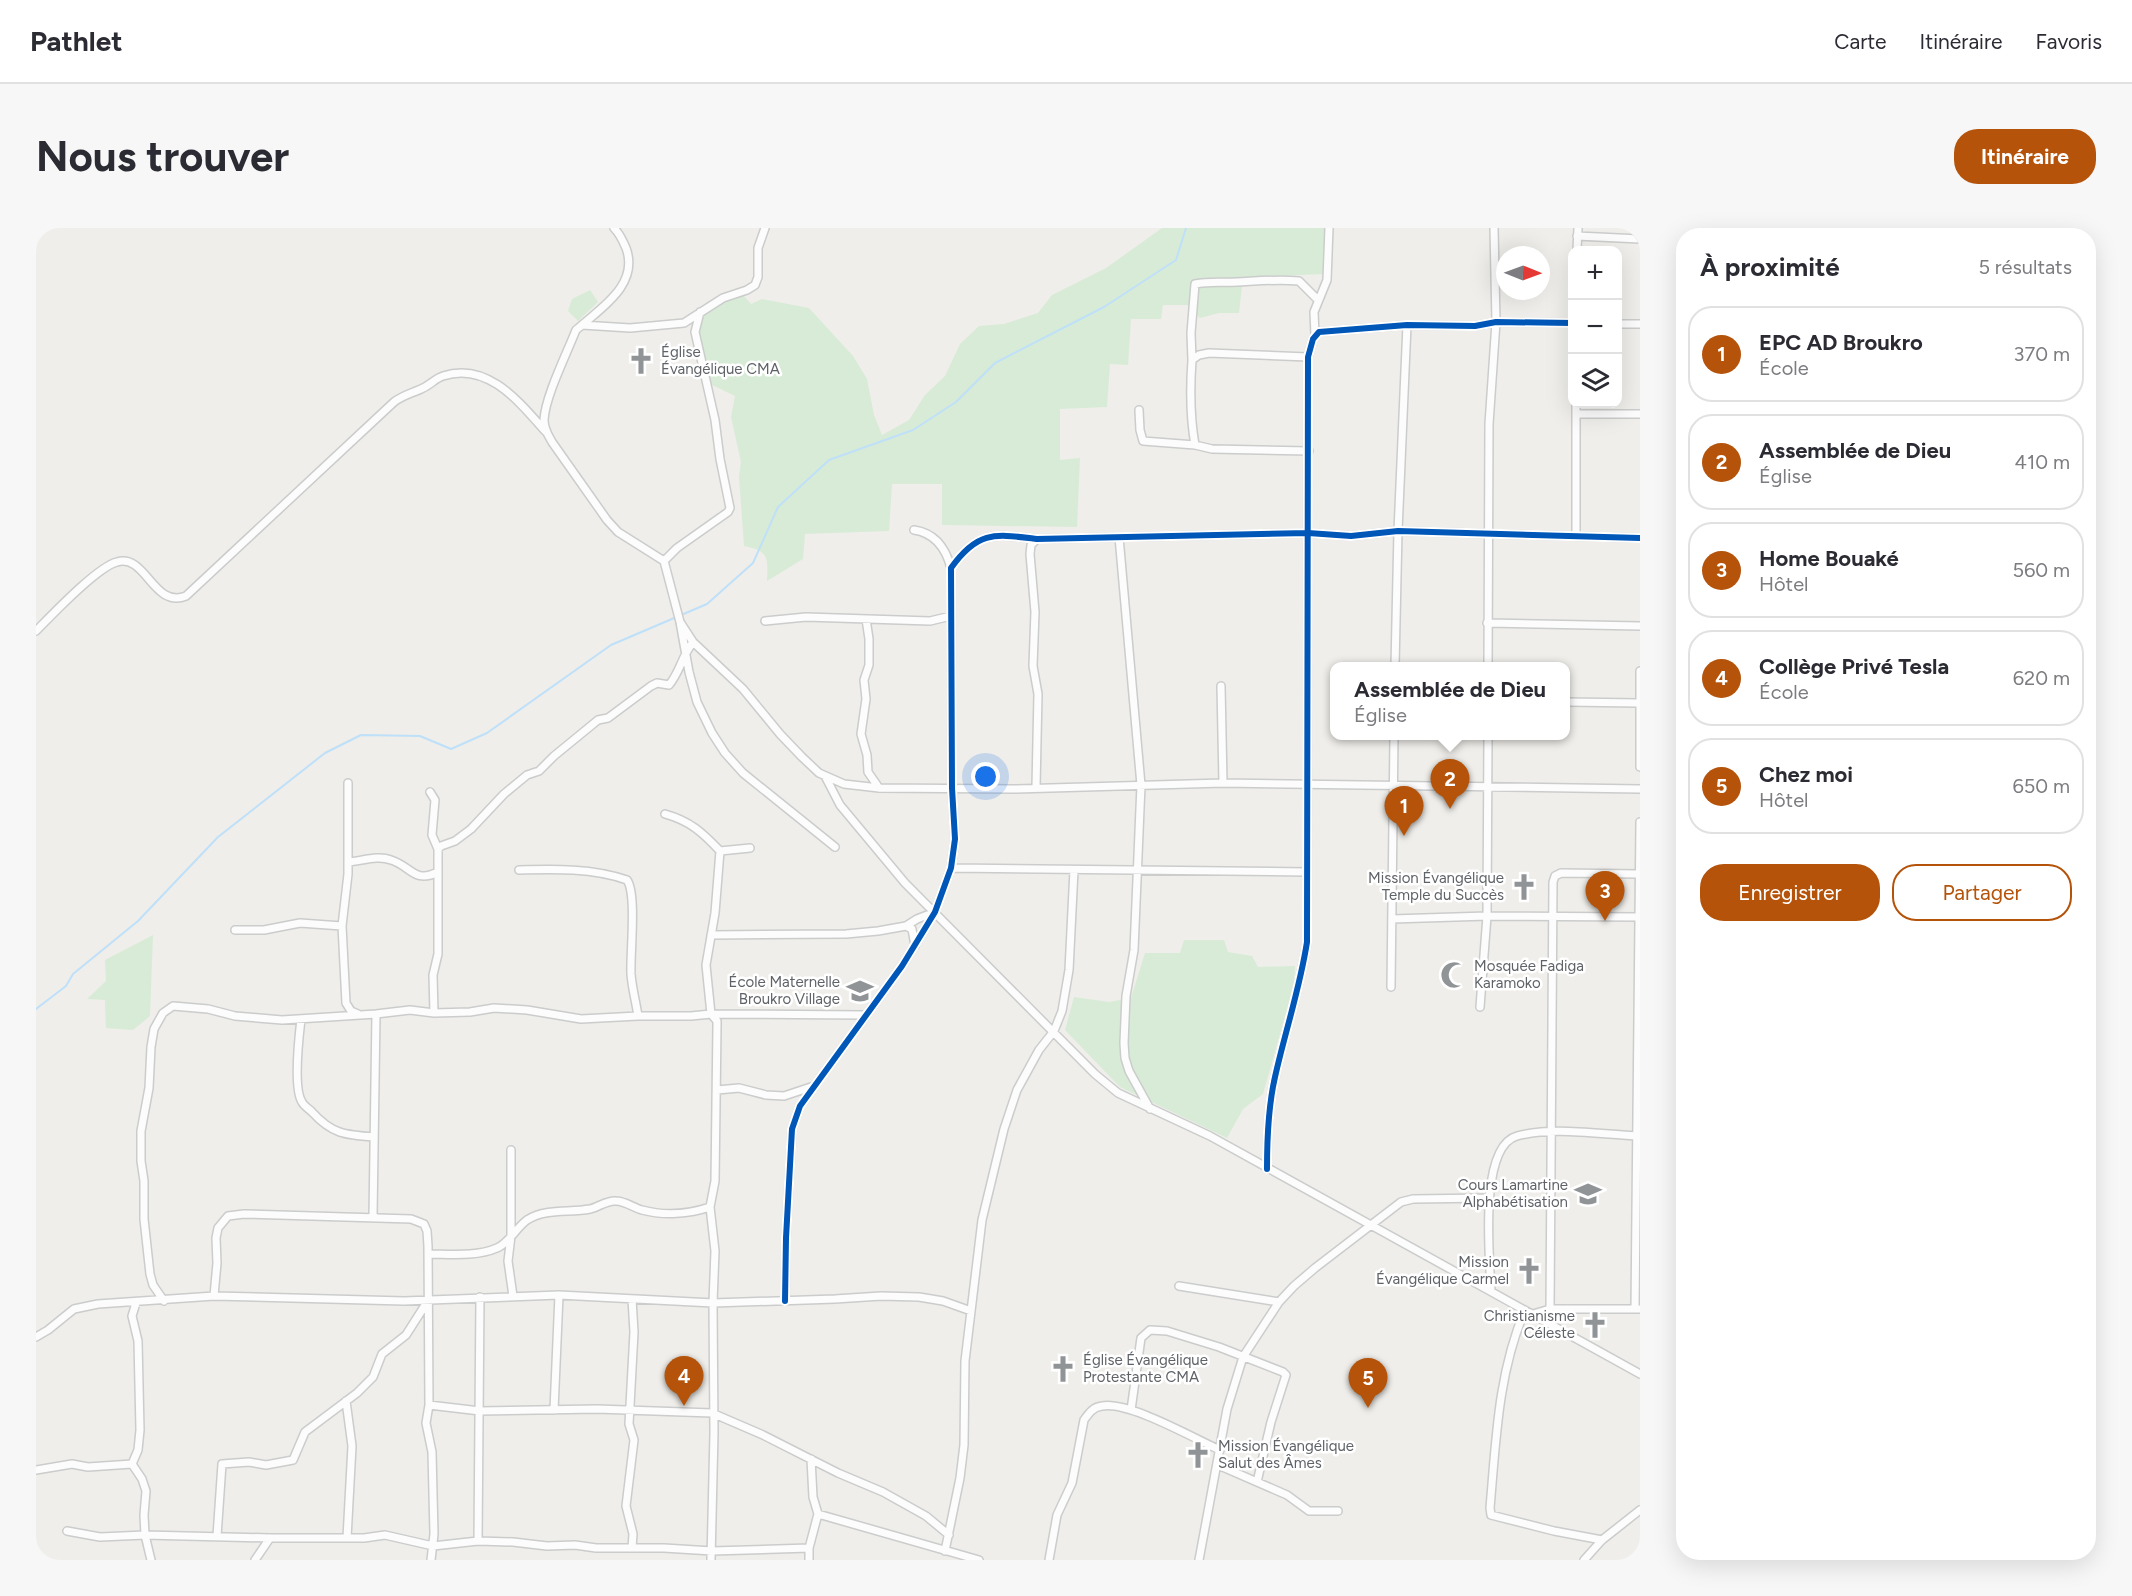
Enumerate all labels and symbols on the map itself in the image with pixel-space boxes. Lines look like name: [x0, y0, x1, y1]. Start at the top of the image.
north arrow: [1496, 246, 1550, 300]
place label: Église Évangélique CMA: [661, 343, 780, 378]
church icon: Église Évangélique CMA: [626, 346, 656, 376]
pin: 2: [1430, 760, 1470, 809]
your location: [971, 762, 1000, 791]
pin: 1: [1384, 786, 1424, 836]
place label: Mission Évangélique Temple du Succès: [1368, 869, 1504, 904]
church icon: Mission Évangélique Temple du Succès: [1509, 872, 1539, 902]
pin: 3: [1586, 872, 1624, 921]
place label: Mosquée Fadiga Karamoko: [1474, 957, 1584, 992]
mosque icon: Mosquée Fadiga Karamoko: [1439, 960, 1469, 990]
place label: École Maternelle Broukro Village: [729, 973, 840, 1008]
school or university icon: École Maternelle Broukro Village: [845, 976, 875, 1006]
place label: Cours Lamartine Alphabétisation: [1458, 1176, 1568, 1211]
school or university icon: Cours Lamartine Alphabétisation: [1573, 1179, 1603, 1209]
place label: Mission Évangélique Carmel: [1376, 1253, 1509, 1288]
church icon: Mission Évangélique Carmel: [1514, 1256, 1544, 1286]
place label: Christianisme Céleste: [1484, 1307, 1575, 1342]
church icon: Christianisme Céleste: [1580, 1310, 1610, 1340]
place label: Église Évangélique Protestante CMA: [1083, 1351, 1208, 1386]
church icon: Église Évangélique Protestante CMA: [1048, 1354, 1078, 1384]
pin: 4: [664, 1356, 704, 1406]
pin: 5: [1348, 1358, 1388, 1408]
place label: Mission Évangélique Salut des Âmes: [1218, 1437, 1354, 1472]
church icon: Mission Évangélique Salut des Âmes: [1183, 1440, 1213, 1470]

